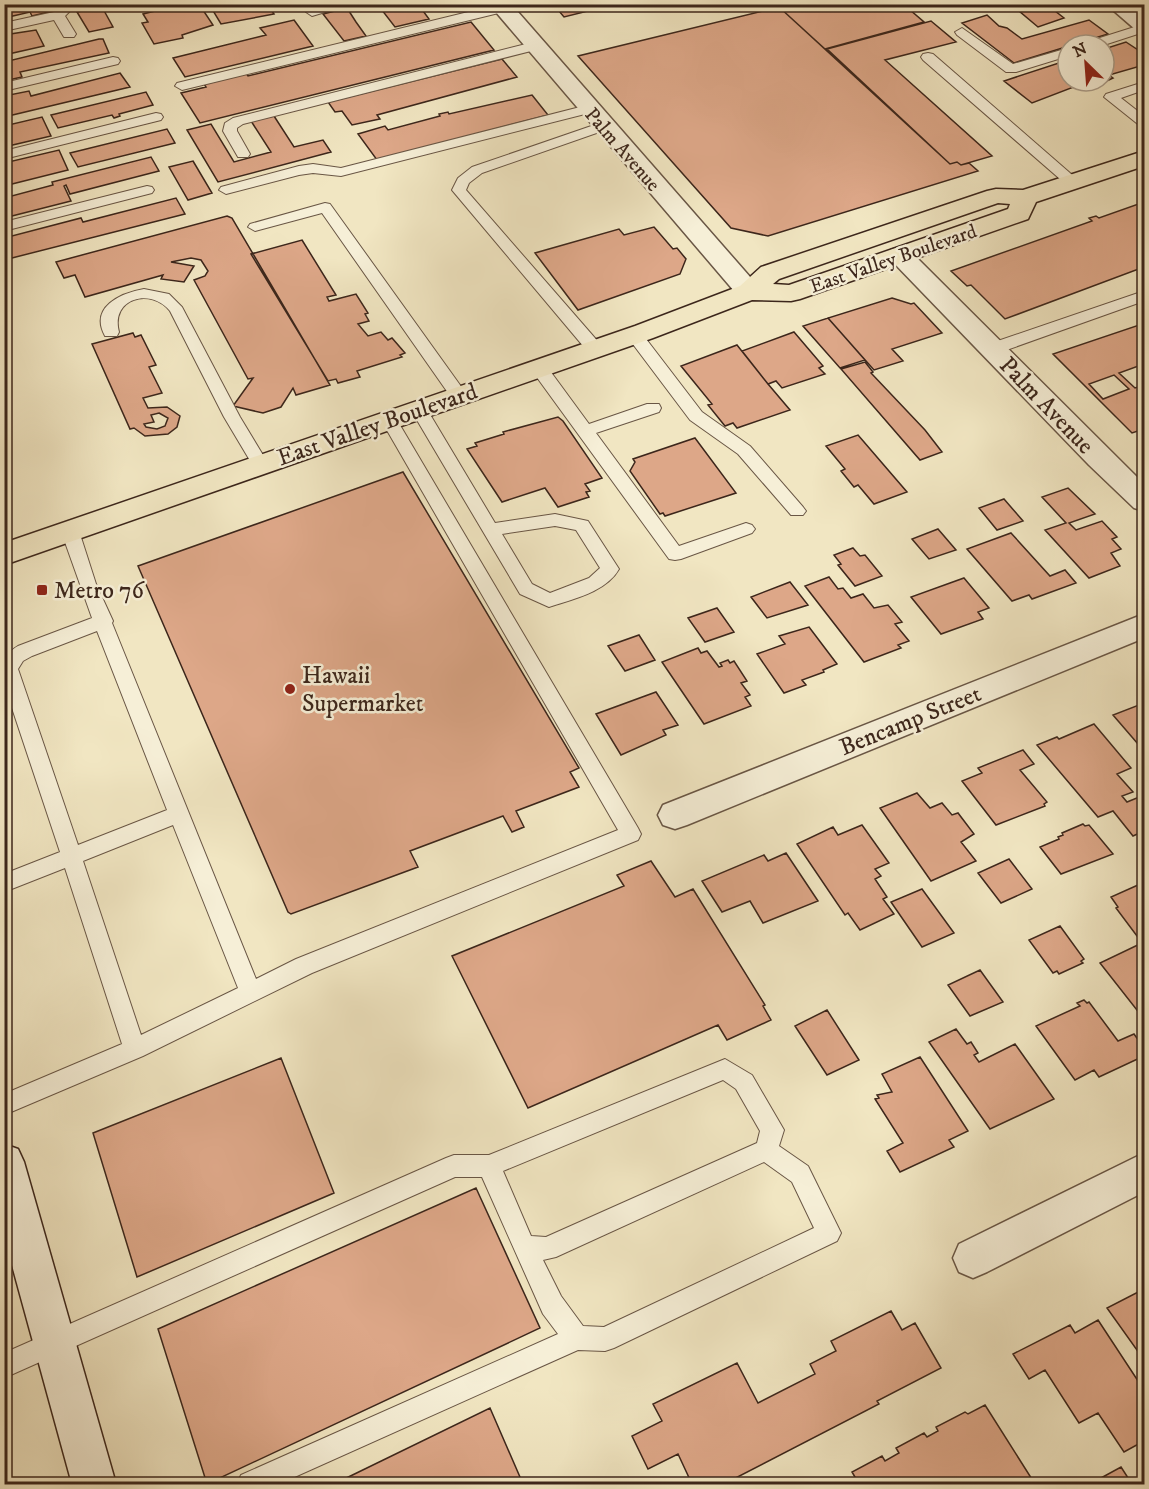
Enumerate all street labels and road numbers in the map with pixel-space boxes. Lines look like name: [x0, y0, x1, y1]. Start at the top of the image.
street label: Palm Avenue: [579, 103, 665, 197]
street label: East Valley Boulevard: [807, 219, 980, 300]
street label: Palm Avenue: [993, 351, 1100, 461]
street label: East Valley Boulevard: [273, 377, 481, 473]
street label: Bencamp Street: [835, 679, 986, 763]

